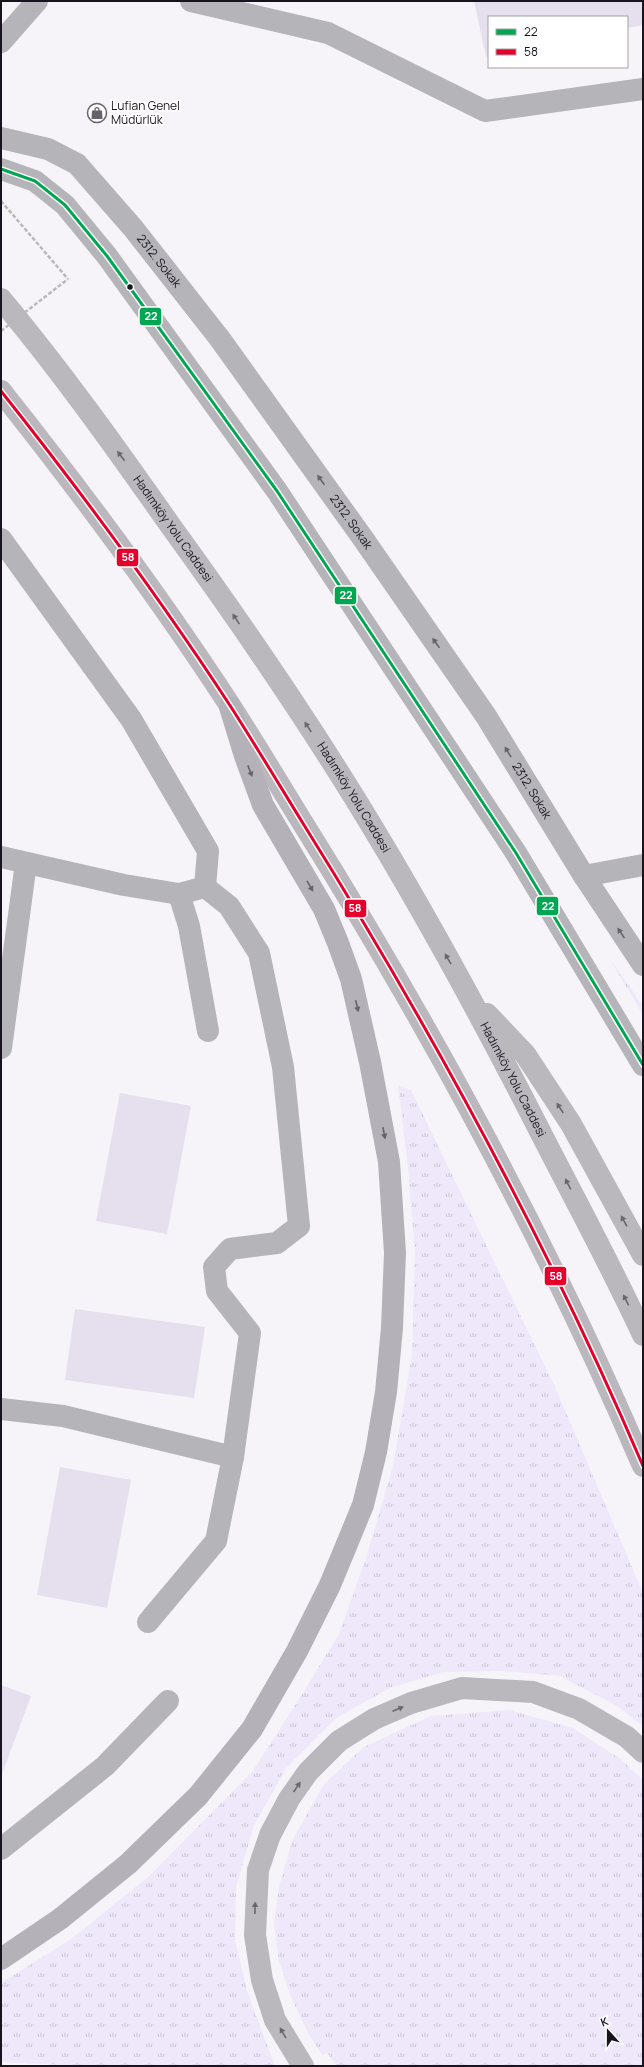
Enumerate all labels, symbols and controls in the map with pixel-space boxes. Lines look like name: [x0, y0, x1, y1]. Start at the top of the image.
legend: [488, 16, 628, 68]
text: 22: [524, 23, 538, 40]
text: 58: [524, 43, 538, 60]
place label: Lufian Genel Müdürlük: [111, 97, 180, 128]
shop icon: Lufian Genel Müdürlük: [86, 102, 108, 124]
street label: 2312. Sokak: [133, 231, 186, 292]
unlabelled marker: [125, 282, 135, 292]
line badge: 22: [139, 307, 162, 326]
text: 22: [144, 308, 158, 323]
one-way arrow: [117, 450, 125, 461]
street label: Hadımköy Yolu Caddesi: [130, 472, 217, 585]
one-way arrow: [317, 475, 325, 485]
street label: 2312. Sokak: [326, 491, 377, 553]
line badge: 58: [116, 548, 139, 567]
text: 58: [121, 549, 135, 564]
line badge: 22: [334, 586, 357, 605]
text: 22: [339, 587, 353, 602]
one-way arrow: [232, 614, 240, 624]
one-way arrow: [432, 638, 440, 649]
one-way arrow: [305, 722, 312, 733]
street label: Hadımköy Yolu Caddesi: [313, 738, 395, 856]
one-way arrow: [504, 746, 511, 758]
street label: 2312. Sokak: [508, 759, 557, 823]
one-way arrow: [248, 765, 254, 777]
one-way arrow: [307, 880, 314, 891]
line badge: 22: [536, 896, 559, 916]
text: 22: [541, 898, 555, 913]
line badge: 58: [344, 899, 367, 918]
text: 58: [348, 900, 362, 915]
one-way arrow: [618, 927, 625, 939]
one-way arrow: [444, 953, 451, 965]
one-way arrow: [355, 1000, 361, 1012]
street label: Hadımköy Yolu Caddesi: [476, 1019, 550, 1140]
one-way arrow: [556, 1103, 564, 1113]
one-way arrow: [381, 1127, 387, 1139]
one-way arrow: [564, 1178, 571, 1190]
one-way arrow: [620, 1215, 627, 1227]
line badge: 58: [544, 1266, 567, 1286]
text: 58: [549, 1268, 563, 1283]
one-way arrow: [623, 1294, 629, 1306]
one-way arrow: [393, 1706, 404, 1712]
one-way arrow: [293, 1782, 301, 1792]
one-way arrow: [252, 1901, 258, 1914]
north arrow: [588, 2011, 628, 2051]
text: K: [598, 2013, 611, 2029]
one-way arrow: [279, 2027, 286, 2039]

